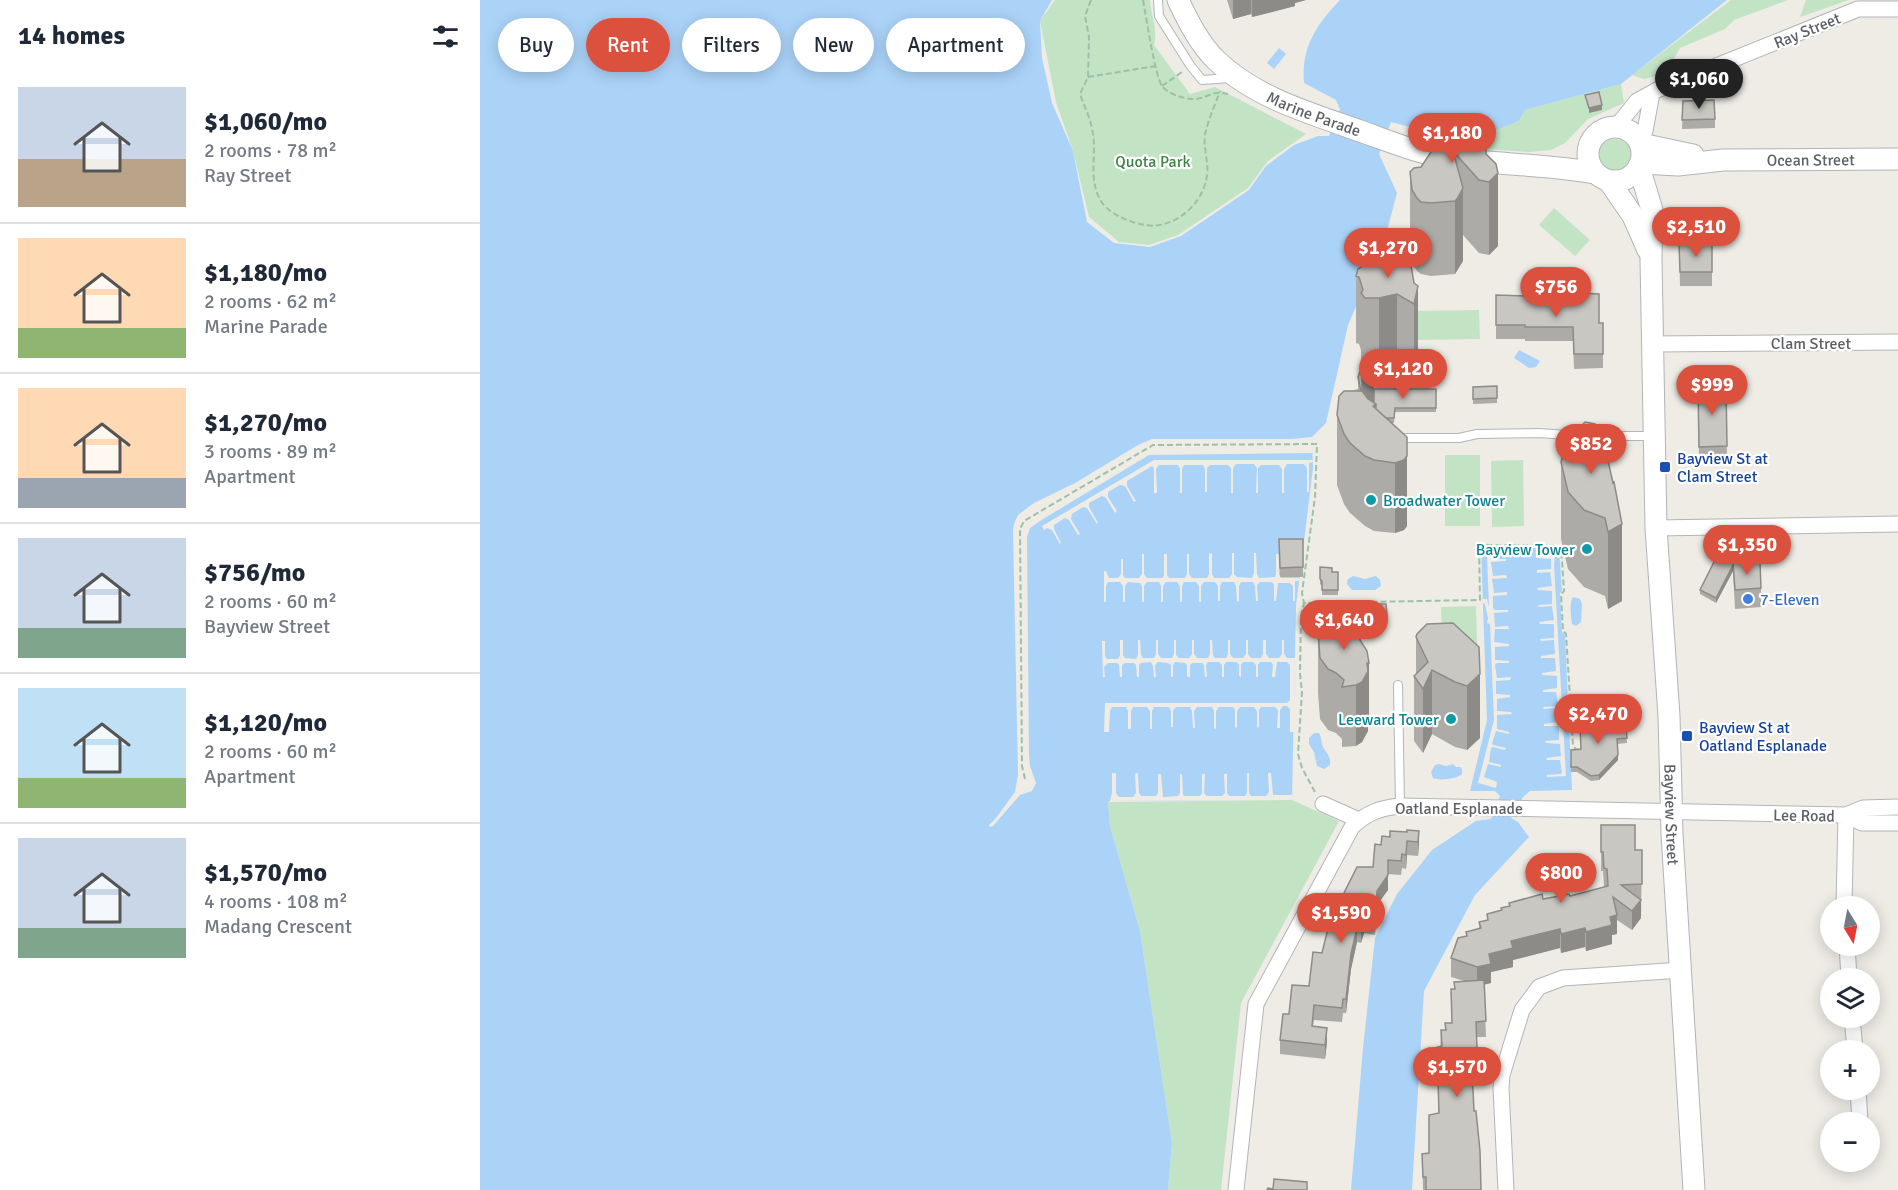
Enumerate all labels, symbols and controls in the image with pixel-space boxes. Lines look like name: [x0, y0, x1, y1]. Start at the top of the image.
street label: Ray Street: [1771, 8, 1844, 53]
chip: Buy: [498, 18, 574, 72]
chip: Rent: [586, 18, 670, 72]
chip: Filters: [682, 18, 781, 72]
chip: New: [793, 18, 874, 72]
chip: Apartment: [886, 18, 1025, 72]
text: 14 homes: [18, 20, 125, 52]
icon: filters: [429, 20, 462, 53]
pin: $1,060: [1650, 59, 1748, 110]
text: $1,060: [1669, 66, 1729, 91]
street label: Marine Parade: [1263, 87, 1363, 141]
text: $1,060/mo: [204, 106, 327, 138]
icon: home: [66, 111, 138, 183]
pin: $1,180: [1403, 113, 1501, 164]
text: $1,180: [1422, 120, 1482, 145]
text: 2 rooms · 78 m²: [204, 138, 337, 163]
street label: Ocean Street: [1767, 150, 1855, 171]
park label: Quota Park: [1115, 152, 1191, 172]
text: Ray Street: [204, 163, 292, 188]
pin: $2,510: [1647, 207, 1745, 258]
text: $2,510: [1666, 214, 1726, 239]
pin: $1,270: [1339, 228, 1437, 279]
text: $1,270: [1358, 235, 1418, 260]
text: $1,180/mo: [204, 257, 327, 289]
icon: home: [66, 262, 138, 334]
pin: $756: [1520, 267, 1592, 318]
text: $756: [1534, 274, 1578, 299]
text: 2 rooms · 62 m²: [204, 289, 337, 314]
text: Marine Parade: [204, 314, 328, 339]
street label: Clam Street: [1771, 334, 1852, 354]
pin: $1,120: [1354, 349, 1452, 400]
text: $1,120: [1373, 356, 1433, 381]
pin: $999: [1676, 365, 1748, 416]
text: $999: [1690, 372, 1734, 397]
text: $1,270/mo: [204, 407, 327, 439]
icon: home: [66, 412, 138, 484]
pin: $852: [1555, 424, 1627, 475]
text: $852: [1569, 431, 1613, 456]
text: 3 rooms · 89 m²: [204, 439, 337, 464]
place label: Bayview St at Clam Street: [1677, 449, 1768, 487]
marker: Bayview St at Clam Street: [1658, 460, 1672, 474]
text: Apartment: [204, 464, 296, 489]
place label: Broadwater Tower: [1383, 491, 1505, 511]
marker: Broadwater Tower: [1364, 493, 1378, 507]
pin: $1,350: [1698, 525, 1796, 576]
text: $1,350: [1717, 532, 1777, 557]
place label: Bayview Tower: [1476, 540, 1575, 560]
marker: Bayview Tower: [1580, 542, 1594, 556]
text: $756/mo: [204, 557, 305, 589]
icon: home: [66, 562, 138, 634]
text: 2 rooms · 60 m²: [204, 589, 337, 614]
place label: 7-Eleven: [1760, 590, 1819, 610]
marker: 7-Eleven: [1741, 592, 1755, 606]
pin: $1,640: [1295, 600, 1393, 651]
text: $1,640: [1314, 607, 1374, 632]
text: Bayview Street: [204, 614, 330, 639]
pin: $2,470: [1549, 694, 1647, 745]
text: $2,470: [1568, 701, 1628, 726]
text: $1,120/mo: [204, 707, 327, 739]
place label: Leeward Tower: [1338, 710, 1439, 730]
icon: home: [66, 712, 138, 784]
marker: Leeward Tower: [1444, 712, 1458, 726]
place label: Bayview St at Oatland Esplanade: [1699, 718, 1827, 756]
marker: Bayview St at Oatland Esplanade: [1680, 729, 1694, 743]
text: 2 rooms · 60 m²: [204, 739, 337, 764]
text: Apartment: [204, 764, 296, 789]
street label: Bayview Street: [1659, 764, 1683, 866]
street label: Oatland Esplanade: [1395, 799, 1523, 819]
street label: Lee Road: [1773, 805, 1835, 827]
pin: $800: [1525, 853, 1597, 904]
text: $1,570/mo: [204, 857, 327, 889]
text: $800: [1539, 860, 1583, 885]
icon: home: [66, 862, 138, 934]
text: 4 rooms · 108 m²: [204, 889, 348, 914]
pin: $1,590: [1292, 893, 1390, 944]
north arrow: [1820, 896, 1880, 956]
map controls: [1820, 896, 1880, 1172]
text: $1,590: [1311, 900, 1371, 925]
text: Madang Crescent: [204, 914, 352, 939]
button: layers: [1820, 968, 1880, 1028]
button: +: [1820, 1040, 1880, 1100]
pin: $1,570: [1408, 1047, 1506, 1098]
text: $1,570: [1427, 1054, 1487, 1079]
button: −: [1820, 1112, 1880, 1172]

